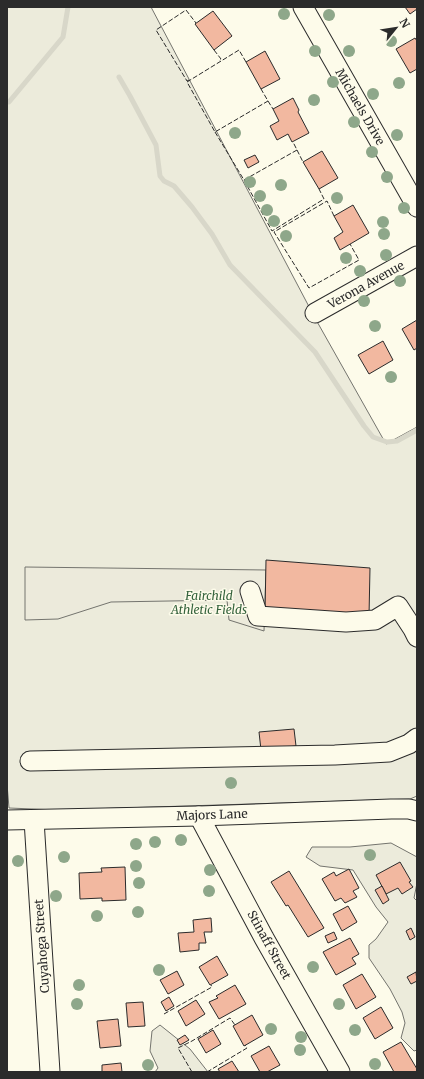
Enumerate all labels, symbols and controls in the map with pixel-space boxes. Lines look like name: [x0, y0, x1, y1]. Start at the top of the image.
north arrow: [376, 8, 416, 48]
text: N: [396, 16, 413, 31]
street label: Michaels Drive: [332, 66, 388, 148]
street label: Verona Avenue: [324, 257, 407, 312]
park label: Fairchild Athletic Fields: [170, 588, 247, 617]
street label: Majors Lane: [176, 806, 248, 823]
street label: Cuyahoga Street: [31, 898, 52, 994]
street label: Stinaff Street: [244, 908, 295, 982]

